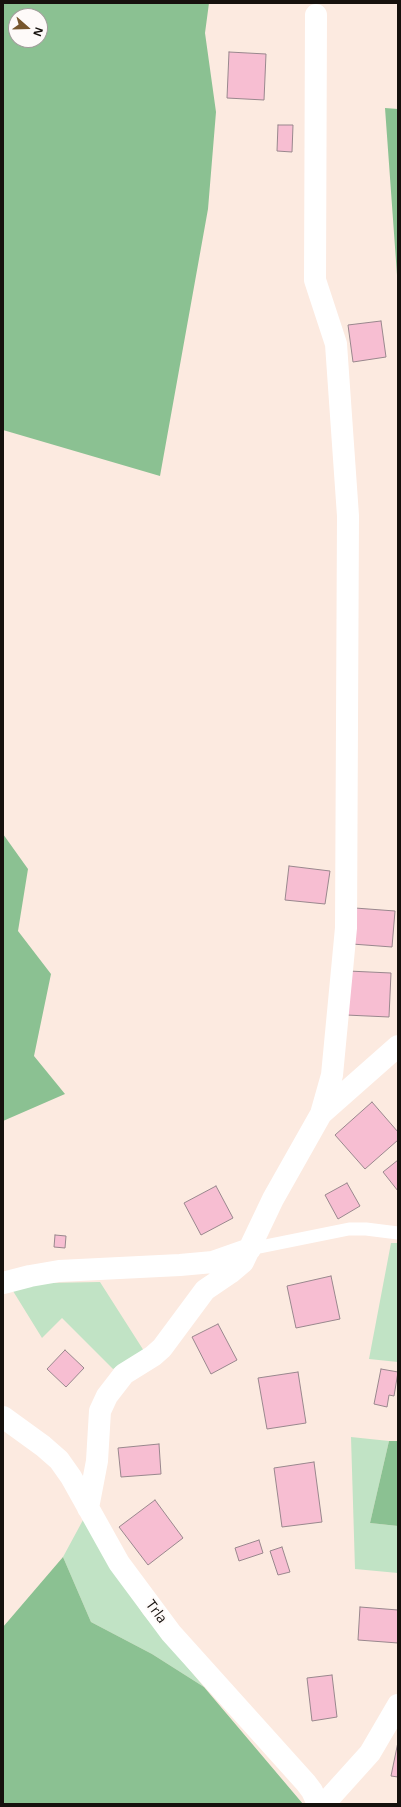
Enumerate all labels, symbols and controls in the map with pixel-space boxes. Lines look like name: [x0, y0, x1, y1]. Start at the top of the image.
north arrow: [8, 8, 48, 48]
text: N: [30, 25, 47, 39]
street label: Trla: [142, 1597, 170, 1627]

